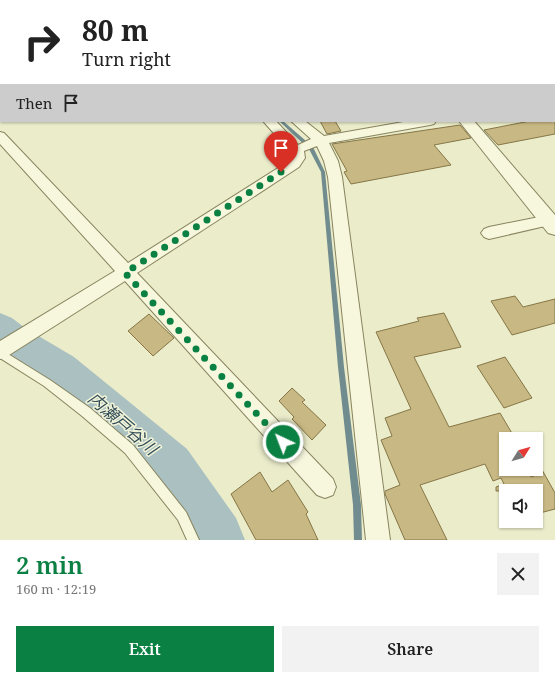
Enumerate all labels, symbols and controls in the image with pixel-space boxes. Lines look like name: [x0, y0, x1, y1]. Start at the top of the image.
text: 80 m: [82, 11, 149, 49]
icon: right: [16, 16, 68, 68]
text: Turn right: [82, 47, 171, 71]
icon: arrive: [60, 92, 82, 114]
text: Then: [16, 93, 52, 113]
pin: [264, 131, 298, 172]
icon: arrive: [270, 137, 292, 159]
water label: 内瀬戸谷川: [83, 386, 164, 461]
position arrow: [262, 421, 304, 463]
north arrow: [499, 432, 543, 476]
map controls: [499, 432, 543, 528]
button: sound: [499, 484, 543, 528]
text: 2 min: [16, 548, 83, 581]
button: close: [497, 553, 539, 595]
text: 160 m · 12:19: [16, 580, 96, 598]
button: Exit: [16, 626, 274, 672]
button: Share: [282, 626, 539, 672]

